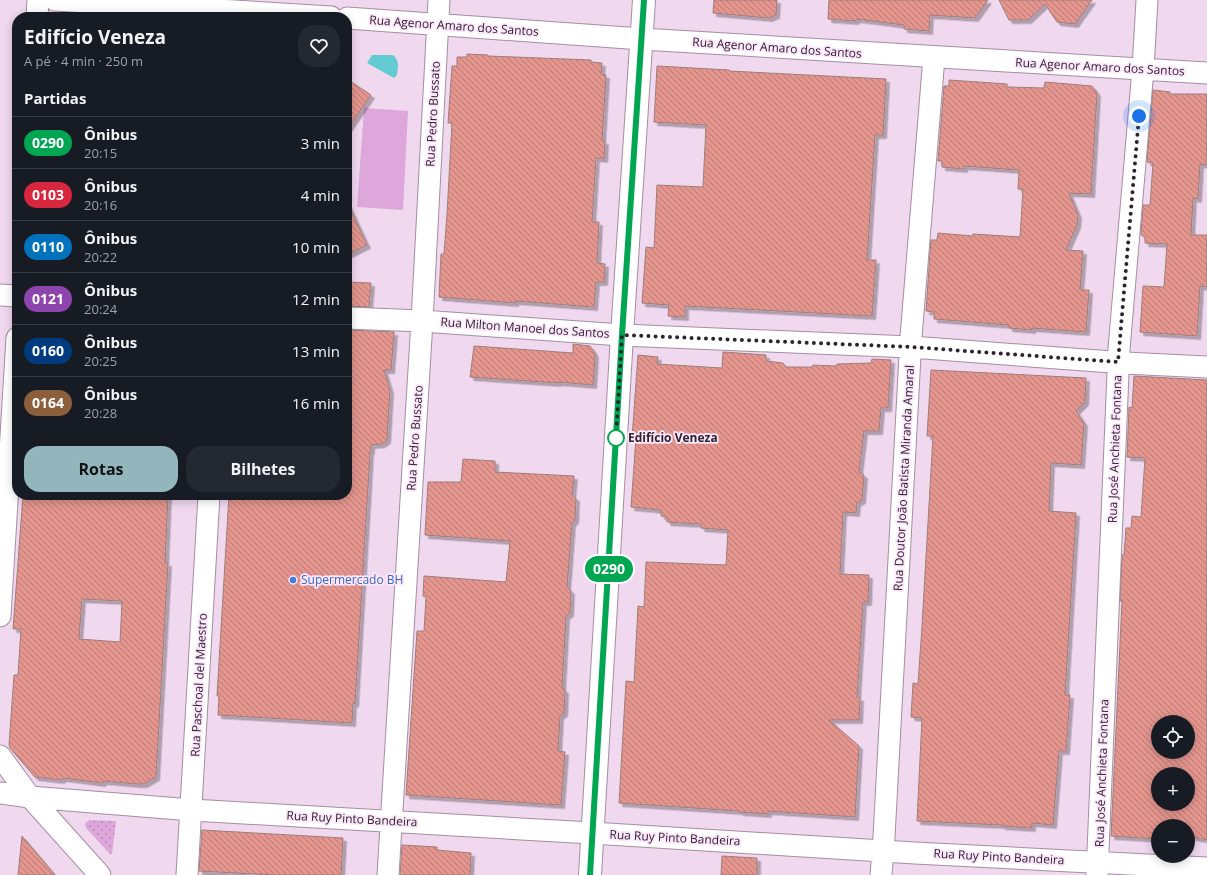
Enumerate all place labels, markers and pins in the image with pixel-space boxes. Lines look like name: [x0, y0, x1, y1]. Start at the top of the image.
marker: Edifício Veneza: [607, 429, 625, 447]
place label: Edifício Veneza: [628, 429, 718, 446]
place label: Supermercado BH: [301, 571, 403, 588]
marker: Supermercado BH: [288, 575, 298, 585]

